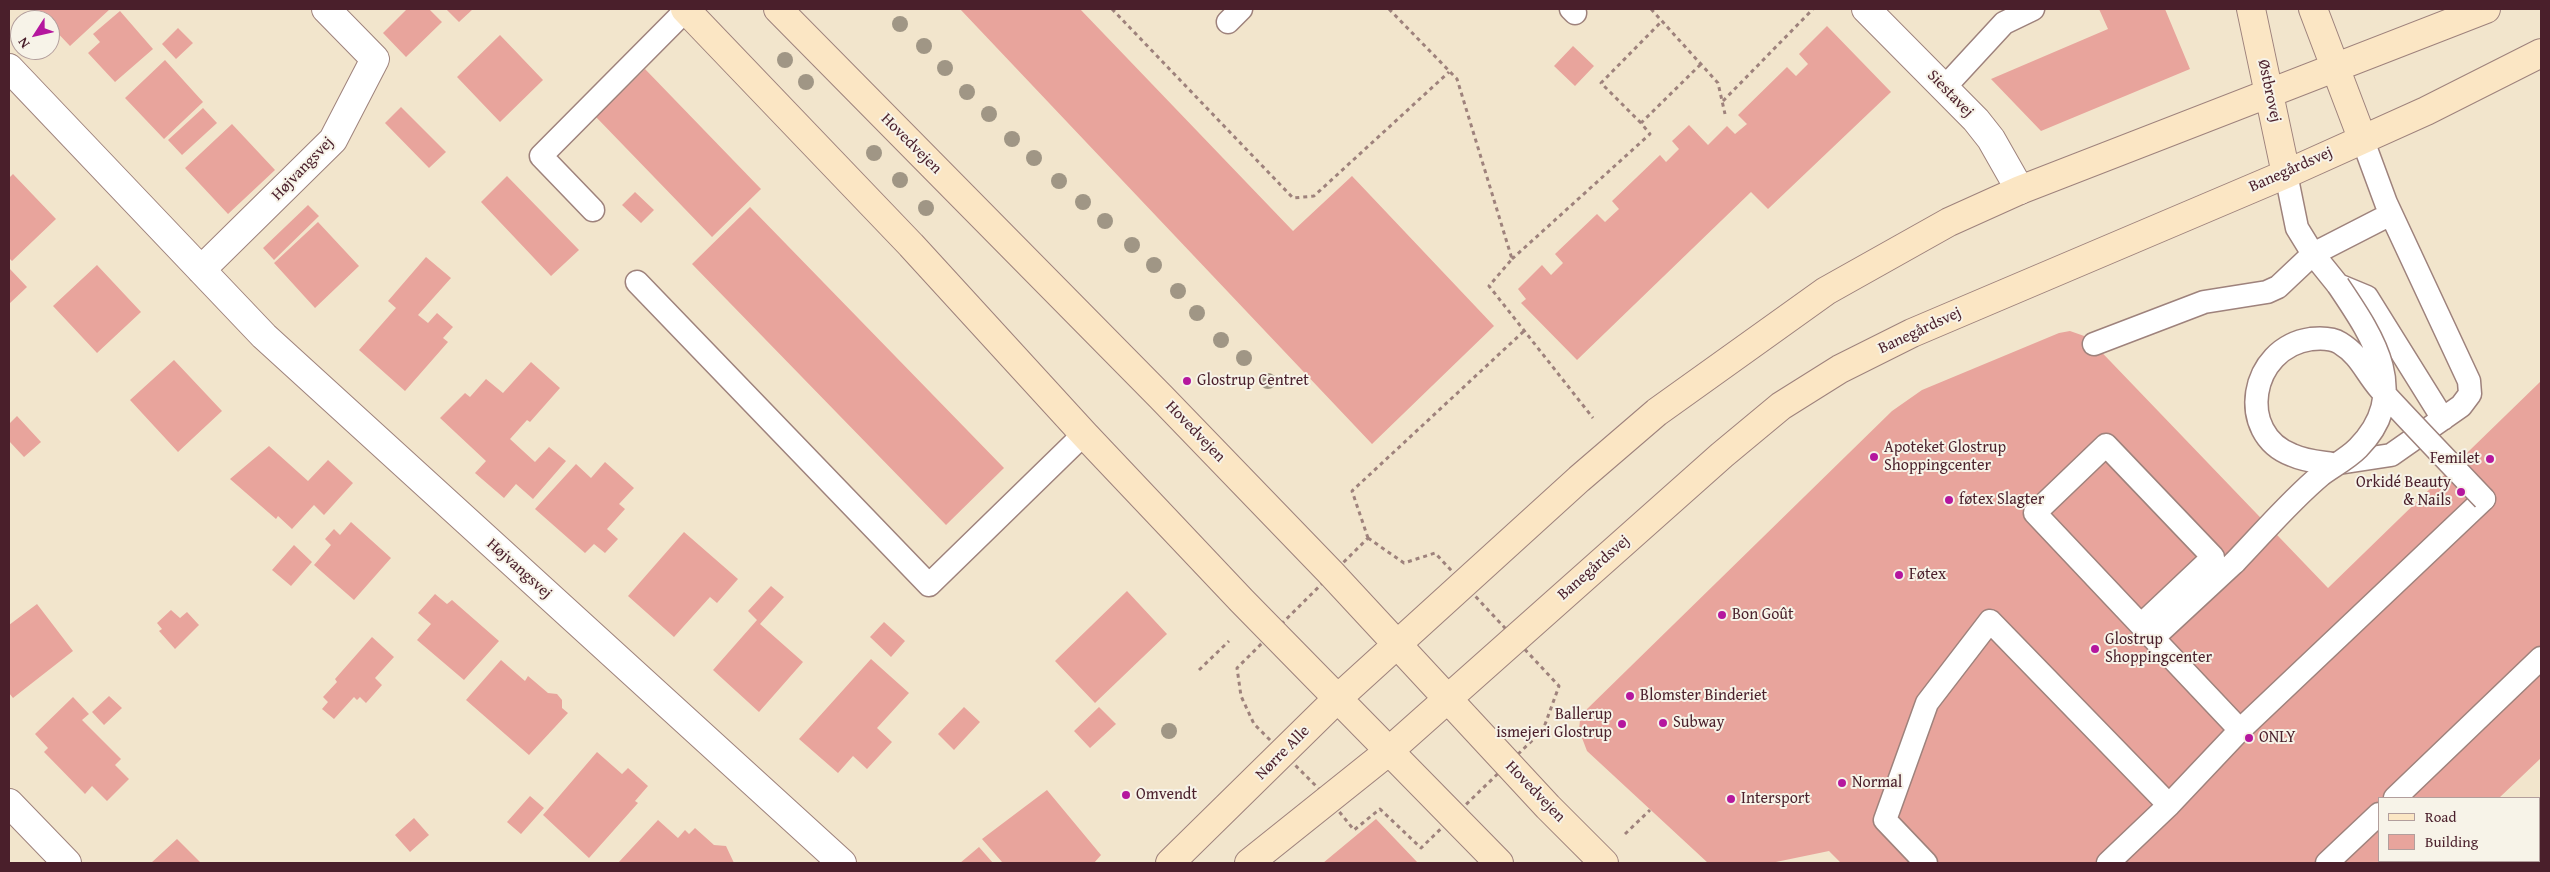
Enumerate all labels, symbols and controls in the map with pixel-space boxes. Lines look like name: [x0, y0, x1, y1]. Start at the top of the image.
north arrow: [10, 10, 60, 60]
text: N: [13, 33, 34, 53]
street label: Østbrovej: [2253, 58, 2285, 124]
street label: Siestavej: [1923, 66, 1977, 122]
street label: Hovedvejen: [877, 110, 945, 178]
street label: Højvangsvej: [268, 133, 338, 205]
street label: Banegårdsvej: [2246, 143, 2336, 197]
street label: Banegårdsvej: [1875, 303, 1965, 359]
place label: Glostrup Centret: [1197, 371, 1309, 391]
marker: Glostrup Centret: [1181, 375, 1193, 387]
street label: Hovedvejen: [1161, 397, 1229, 467]
place label: Apoteket Glostrup Shoppingcenter: [1884, 438, 2006, 476]
place label: Femilet: [2430, 449, 2480, 469]
marker: Apoteket Glostrup Shoppingcenter: [1868, 451, 1880, 463]
marker: Femilet: [2484, 453, 2496, 465]
place label: Orkidé Beauty & Nails: [2356, 473, 2451, 511]
marker: Orkidé Beauty & Nails: [2455, 486, 2467, 498]
place label: føtex Slagter: [1959, 490, 2044, 510]
marker: føtex Slagter: [1943, 494, 1955, 506]
street label: Banegårdsvej: [1554, 531, 1634, 605]
street label: Højvangsvej: [482, 535, 556, 603]
place label: Føtex: [1909, 565, 1946, 585]
marker: Føtex: [1893, 569, 1905, 581]
place label: Bon Goût: [1732, 605, 1794, 625]
marker: Bon Goût: [1716, 609, 1728, 621]
place label: Glostrup Shoppingcenter: [2105, 630, 2212, 668]
marker: Glostrup Shoppingcenter: [2089, 643, 2101, 655]
place label: Blomster Binderiet: [1640, 686, 1767, 706]
marker: Blomster Binderiet: [1624, 690, 1636, 702]
place label: Ballerup ismejeri Glostrup: [1496, 705, 1612, 743]
place label: Subway: [1673, 713, 1724, 733]
marker: Subway: [1657, 717, 1669, 729]
marker: Ballerup ismejeri Glostrup: [1616, 718, 1628, 730]
street label: Nørre Alle: [1252, 722, 1314, 784]
place label: ONLY: [2259, 728, 2296, 748]
marker: ONLY: [2243, 732, 2255, 744]
street label: Hovedvejen: [1501, 757, 1569, 827]
place label: Normal: [1852, 773, 1902, 793]
marker: Normal: [1836, 777, 1848, 789]
place label: Omvendt: [1136, 785, 1197, 805]
marker: Omvendt: [1120, 789, 1132, 801]
place label: Intersport: [1741, 789, 1810, 809]
marker: Intersport: [1725, 793, 1737, 805]
legend: [2378, 797, 2540, 862]
text: Road: [2425, 806, 2456, 827]
text: Building: [2425, 831, 2478, 852]

